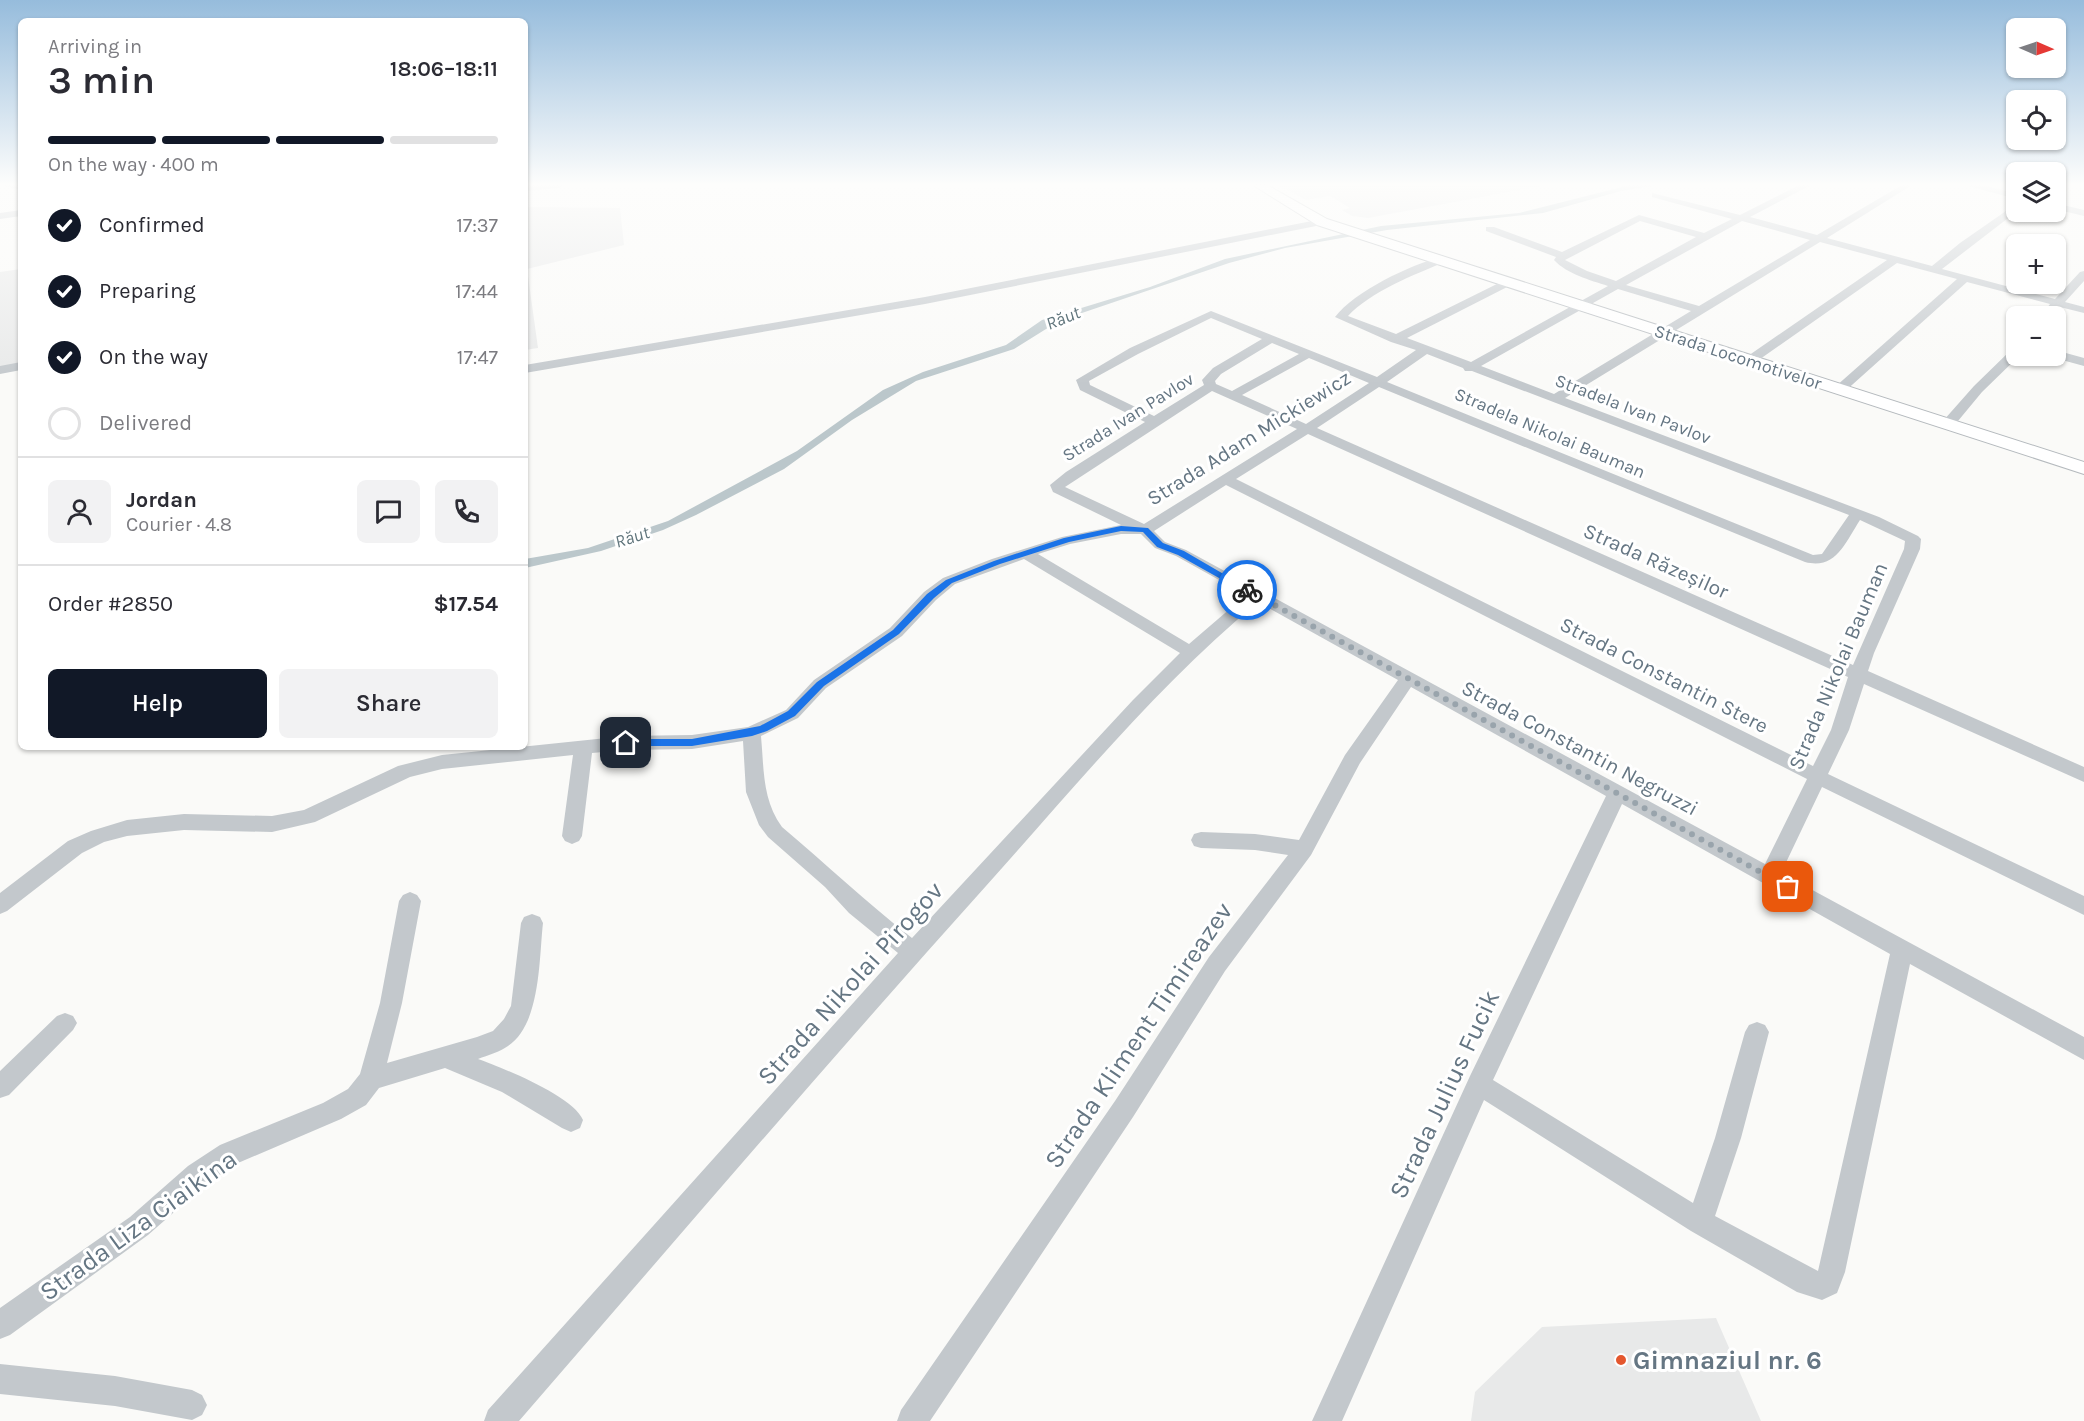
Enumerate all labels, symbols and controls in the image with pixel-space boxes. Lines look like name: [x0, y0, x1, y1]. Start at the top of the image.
north arrow: [2006, 18, 2066, 78]
map controls: [2006, 18, 2066, 366]
text: Arriving in: [48, 35, 142, 58]
text: 18:06–18:11: [390, 56, 498, 82]
text: 3 min: [48, 57, 155, 103]
button: locate: [2006, 90, 2066, 150]
text: On the way · 400 m: [48, 153, 219, 176]
button: layers: [2006, 162, 2066, 222]
icon: check: [48, 209, 81, 242]
text: Confirmed: [99, 212, 205, 238]
text: 17:37: [456, 214, 498, 237]
button: +: [2006, 234, 2066, 294]
icon: check: [48, 275, 81, 308]
text: Preparing: [99, 278, 196, 304]
text: 17:44: [455, 280, 498, 303]
water label: Răut: [1043, 301, 1084, 335]
button: −: [2006, 306, 2066, 366]
street label: Strada Locomotivelor: [1651, 320, 1825, 395]
icon: check: [48, 341, 81, 374]
text: On the way: [99, 344, 208, 370]
text: 17:47: [457, 346, 498, 369]
street label: Strada Adam Mickiewicz: [1143, 365, 1355, 511]
street label: Strada Ivan Pavlov: [1058, 368, 1198, 466]
street label: Stradela Ivan Pavlov: [1552, 369, 1714, 449]
street label: Stradela Nikolai Bauman: [1451, 383, 1649, 483]
text: Delivered: [99, 410, 192, 436]
button: person: [48, 480, 111, 543]
button: chat: [357, 480, 420, 543]
button: phone: [435, 480, 498, 543]
text: Jordan: [126, 487, 197, 513]
text: Courier · 4.8: [126, 513, 232, 536]
street label: Strada Răzeșilor: [1580, 518, 1733, 604]
water label: Răut: [612, 521, 653, 553]
street label: Strada Nikolai Bauman: [1783, 559, 1893, 773]
courier: [1217, 560, 1277, 620]
icon: bike: [1231, 574, 1264, 607]
text: Order #2850: [48, 591, 173, 617]
text: $17.54: [433, 591, 498, 617]
street label: Strada Constantin Stere: [1556, 612, 1772, 738]
button: Help: [48, 669, 267, 738]
button: Share: [279, 669, 498, 738]
street label: Strada Constantin Negruzzi: [1458, 675, 1702, 821]
pin: [600, 717, 651, 768]
icon: home: [609, 726, 642, 759]
pin: [1762, 861, 1813, 912]
icon: bag: [1771, 870, 1804, 903]
street label: Strada Nikolai Pirogov: [751, 875, 950, 1091]
street label: Strada Kliment Timireazev: [1038, 896, 1239, 1174]
street label: Strada Julius Fucik: [1383, 985, 1506, 1203]
street label: Strada Liza Ciaikina: [34, 1144, 243, 1307]
place label: Gimnaziul nr. 6: [1633, 1345, 1822, 1376]
marker: Gimnaziul nr. 6: [1614, 1353, 1628, 1367]

